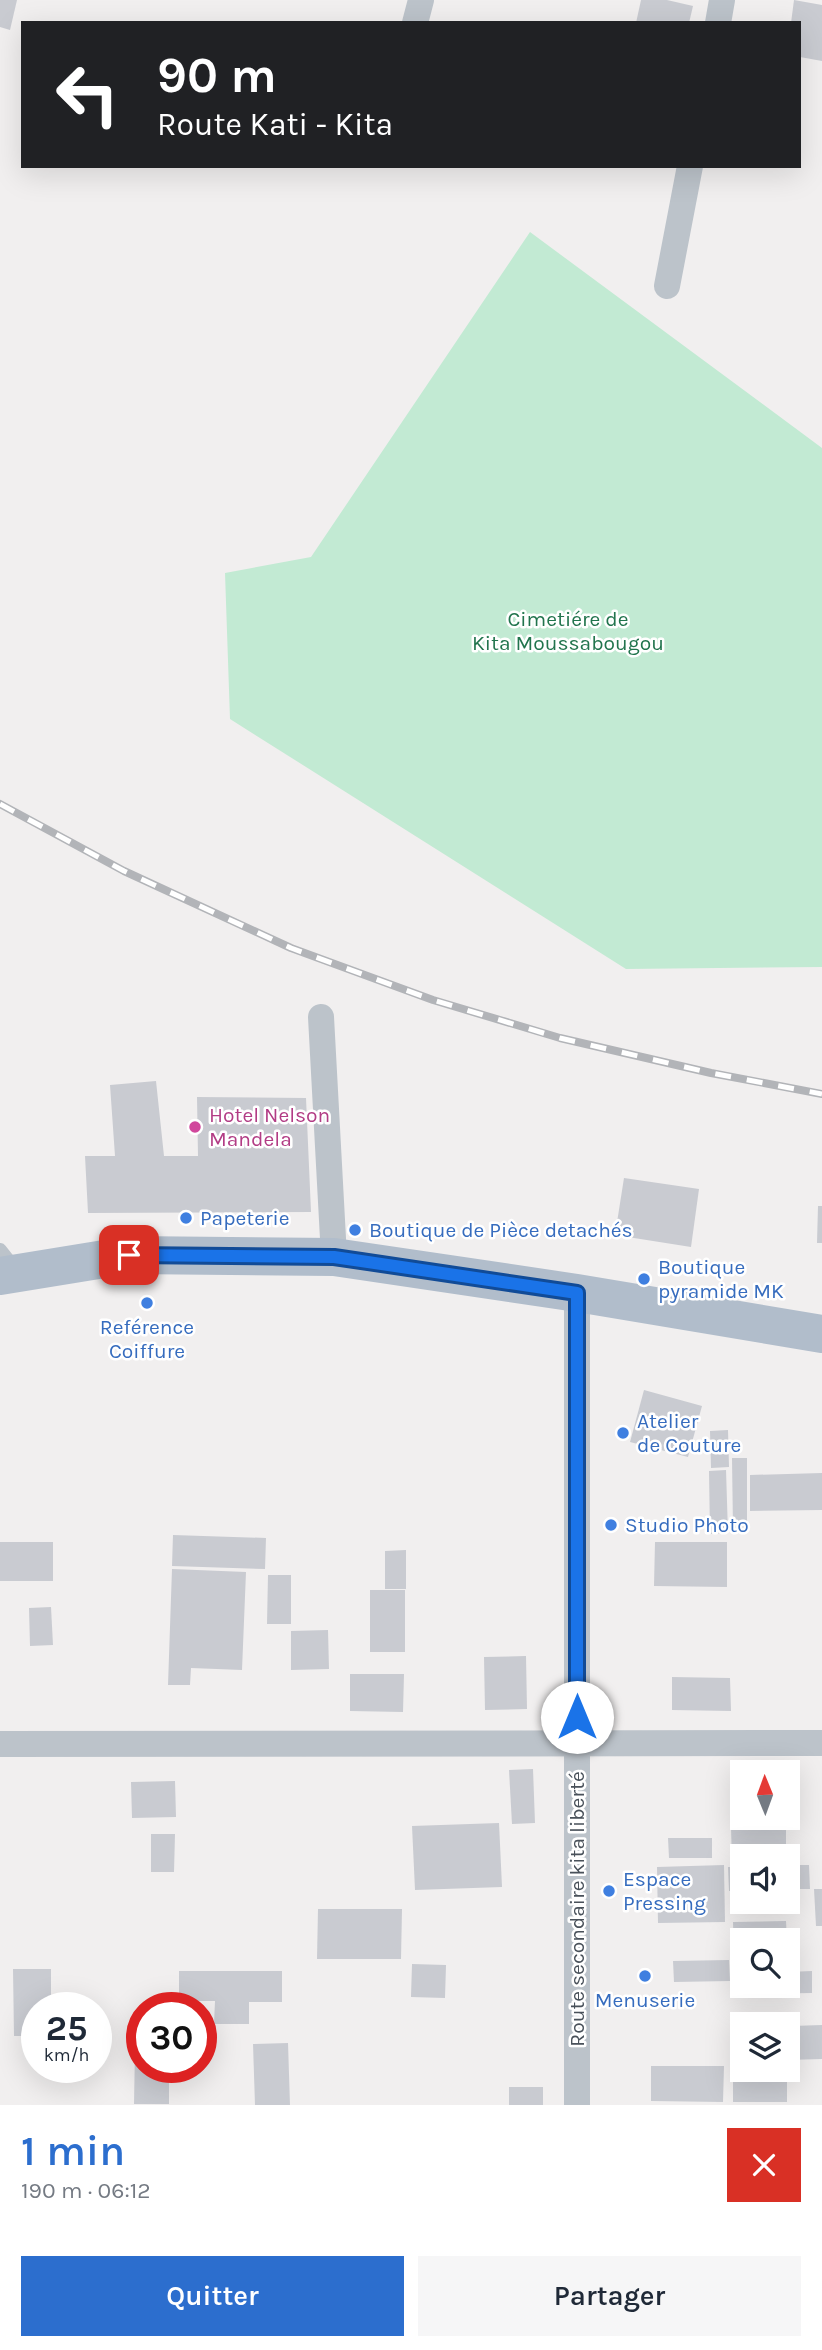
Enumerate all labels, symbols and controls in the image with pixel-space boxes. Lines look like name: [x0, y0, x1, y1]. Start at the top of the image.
text: 90 m: [157, 47, 277, 104]
icon: left: [42, 49, 133, 140]
text: Route Kati - Kita: [157, 106, 393, 143]
park label: Cimetiére de Kita Moussabougou: [472, 607, 664, 655]
place label: Hotel Nelson Mandela: [209, 1103, 330, 1151]
marker: Hotel Nelson Mandela: [187, 1119, 203, 1135]
place label: Papeterie: [200, 1206, 290, 1230]
marker: Papeterie: [178, 1210, 194, 1226]
place label: Boutique de Pièce detachés: [369, 1218, 633, 1242]
marker: Boutique de Pièce detachés: [347, 1222, 363, 1238]
pin: [99, 1225, 159, 1285]
icon: arrive: [110, 1236, 148, 1274]
place label: Boutique pyramide MK: [658, 1255, 784, 1303]
marker: Boutique pyramide MK: [636, 1271, 652, 1287]
marker: Reférence Coiffure: [139, 1295, 155, 1311]
place label: Reférence Coiffure: [100, 1315, 194, 1363]
place label: Atelier de Couture: [637, 1409, 741, 1457]
marker: Atelier de Couture: [615, 1425, 631, 1441]
place label: Studio Photo: [625, 1513, 749, 1537]
marker: Studio Photo: [603, 1517, 619, 1533]
position arrow: [540, 1680, 614, 1754]
north arrow: [730, 1760, 800, 1830]
map controls: [730, 1760, 800, 2082]
street label: Route secondaire kita liberté: [565, 1771, 589, 2047]
button: sound: [730, 1844, 800, 1914]
place label: Espace Pressing: [623, 1867, 706, 1915]
marker: Espace Pressing: [601, 1883, 617, 1899]
button: search: [730, 1928, 800, 1998]
marker: Menuserie: [637, 1968, 653, 1984]
place label: Menuserie: [595, 1988, 695, 2012]
speed limit sign: 30: [126, 1992, 217, 2083]
text: 25: [46, 2008, 87, 2049]
button: layers: [730, 2012, 800, 2082]
text: km/h: [44, 2044, 89, 2066]
text: 1 min: [21, 2126, 125, 2176]
button: close: [727, 2128, 801, 2202]
text: 190 m · 06:12: [21, 2177, 151, 2204]
button: Quitter: [21, 2256, 404, 2336]
button: Partager: [418, 2256, 801, 2336]

